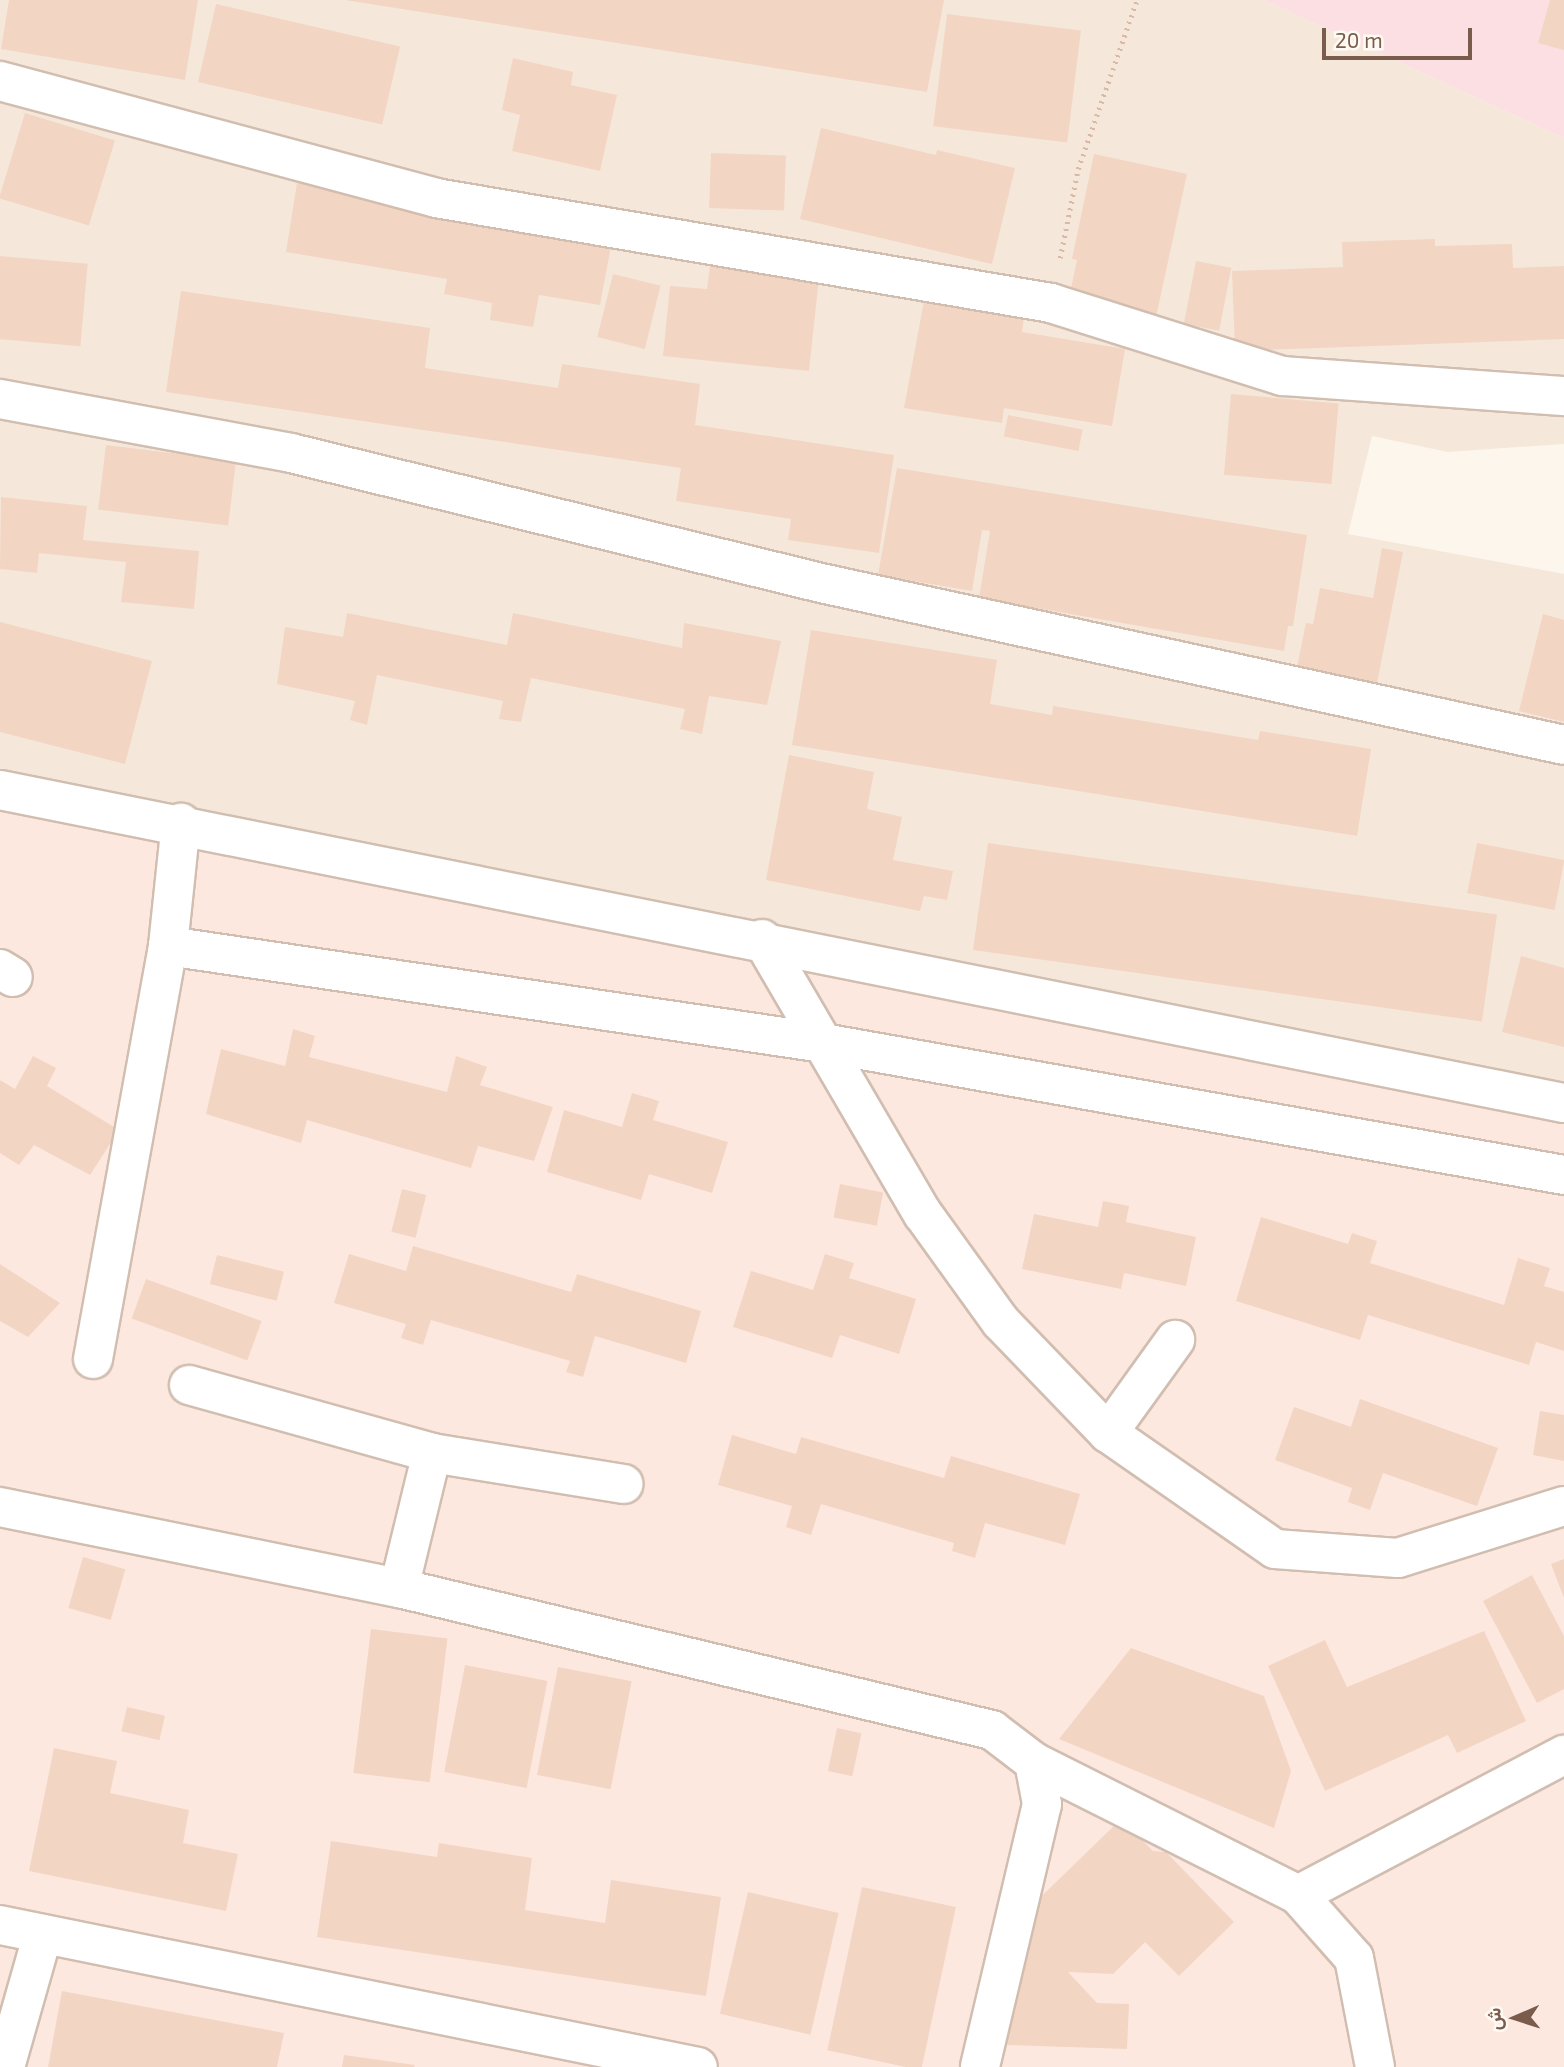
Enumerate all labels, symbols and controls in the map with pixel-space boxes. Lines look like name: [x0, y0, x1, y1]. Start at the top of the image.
scale bar: [1326, 14, 1476, 58]
text: 20 m: [1335, 27, 1383, 52]
north arrow: [1480, 1983, 1550, 2053]
text: ش: [1481, 2007, 1506, 2031]

